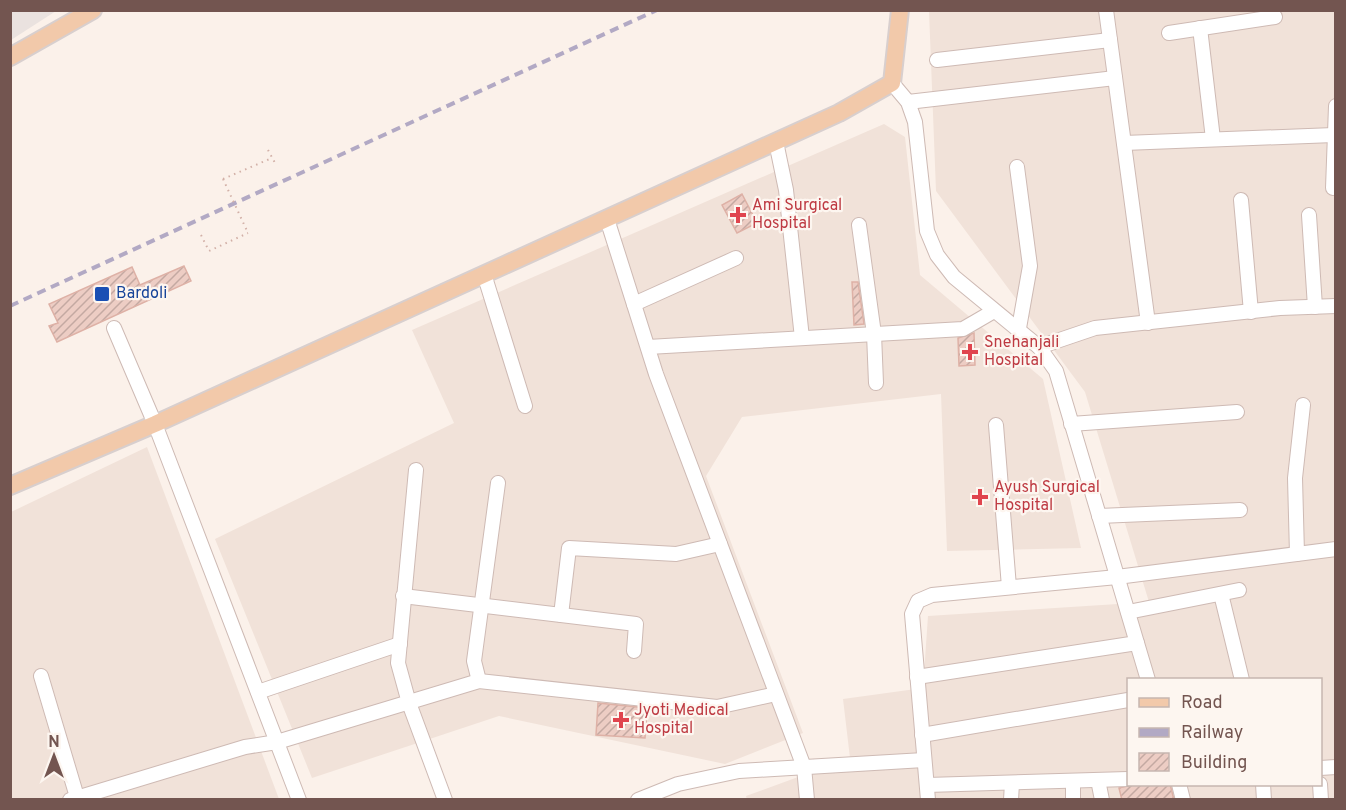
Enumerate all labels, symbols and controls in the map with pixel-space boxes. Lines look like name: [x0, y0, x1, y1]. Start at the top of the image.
place label: Ami Surgical Hospital: [752, 196, 842, 234]
marker: Ami Surgical Hospital: [729, 206, 747, 224]
place label: Bardoli: [116, 284, 167, 304]
marker: Bardoli: [93, 285, 111, 303]
place label: Snehanjali Hospital: [984, 333, 1059, 371]
marker: Snehanjali Hospital: [961, 343, 979, 361]
place label: Ayush Surgical Hospital: [994, 478, 1100, 516]
marker: Ayush Surgical Hospital: [971, 488, 989, 506]
legend: [1127, 678, 1322, 786]
text: Road: [1181, 692, 1223, 715]
place label: Jyoti Medical Hospital: [634, 701, 729, 739]
marker: Jyoti Medical Hospital: [612, 711, 630, 729]
text: Railway: [1181, 722, 1243, 745]
north arrow: [24, 726, 84, 786]
text: N: [48, 733, 60, 753]
text: Building: [1181, 752, 1247, 775]

